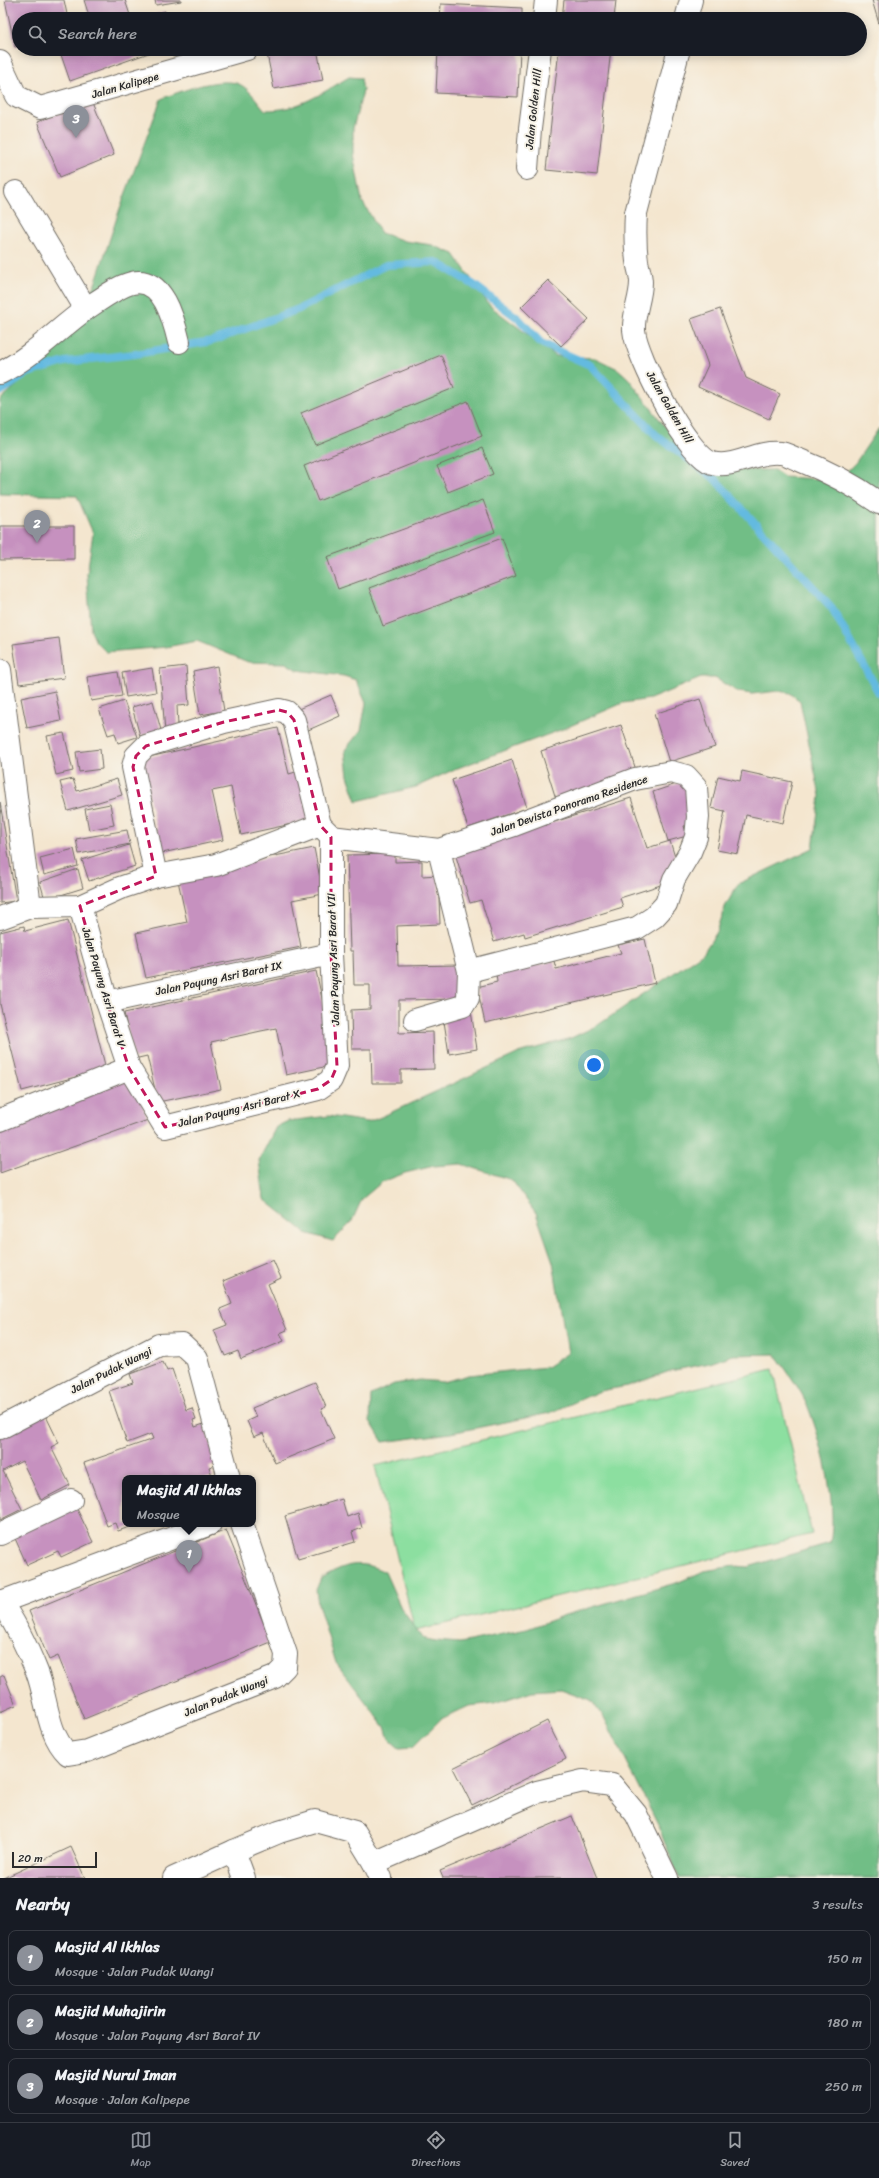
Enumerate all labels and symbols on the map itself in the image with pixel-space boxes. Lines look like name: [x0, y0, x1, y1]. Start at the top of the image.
street label: Jalan Kalipepe: [88, 67, 162, 104]
street label: Jalan Golden Hill: [520, 67, 547, 151]
pin: 3: [63, 105, 89, 138]
street label: Jalan Golden Hill: [641, 367, 698, 448]
pin: 2: [24, 510, 50, 543]
street label: Jalan Devista Panorama Residence: [487, 770, 651, 842]
street label: Jalan Payung Asri Barat VII: [322, 892, 345, 1026]
street label: Jalan Payung Asri Barat V: [76, 924, 131, 1050]
street label: Jalan Payung Asri Barat IX: [153, 956, 284, 1001]
your location: [584, 1055, 604, 1075]
street label: Jalan Payung Asri Barat X: [175, 1084, 302, 1133]
street label: Jalan Pudak Wangi: [66, 1341, 156, 1400]
pin: 1: [176, 1540, 202, 1573]
street label: Jalan Pudak Wangi: [180, 1671, 272, 1722]
scale bar: [12, 1850, 97, 1869]

